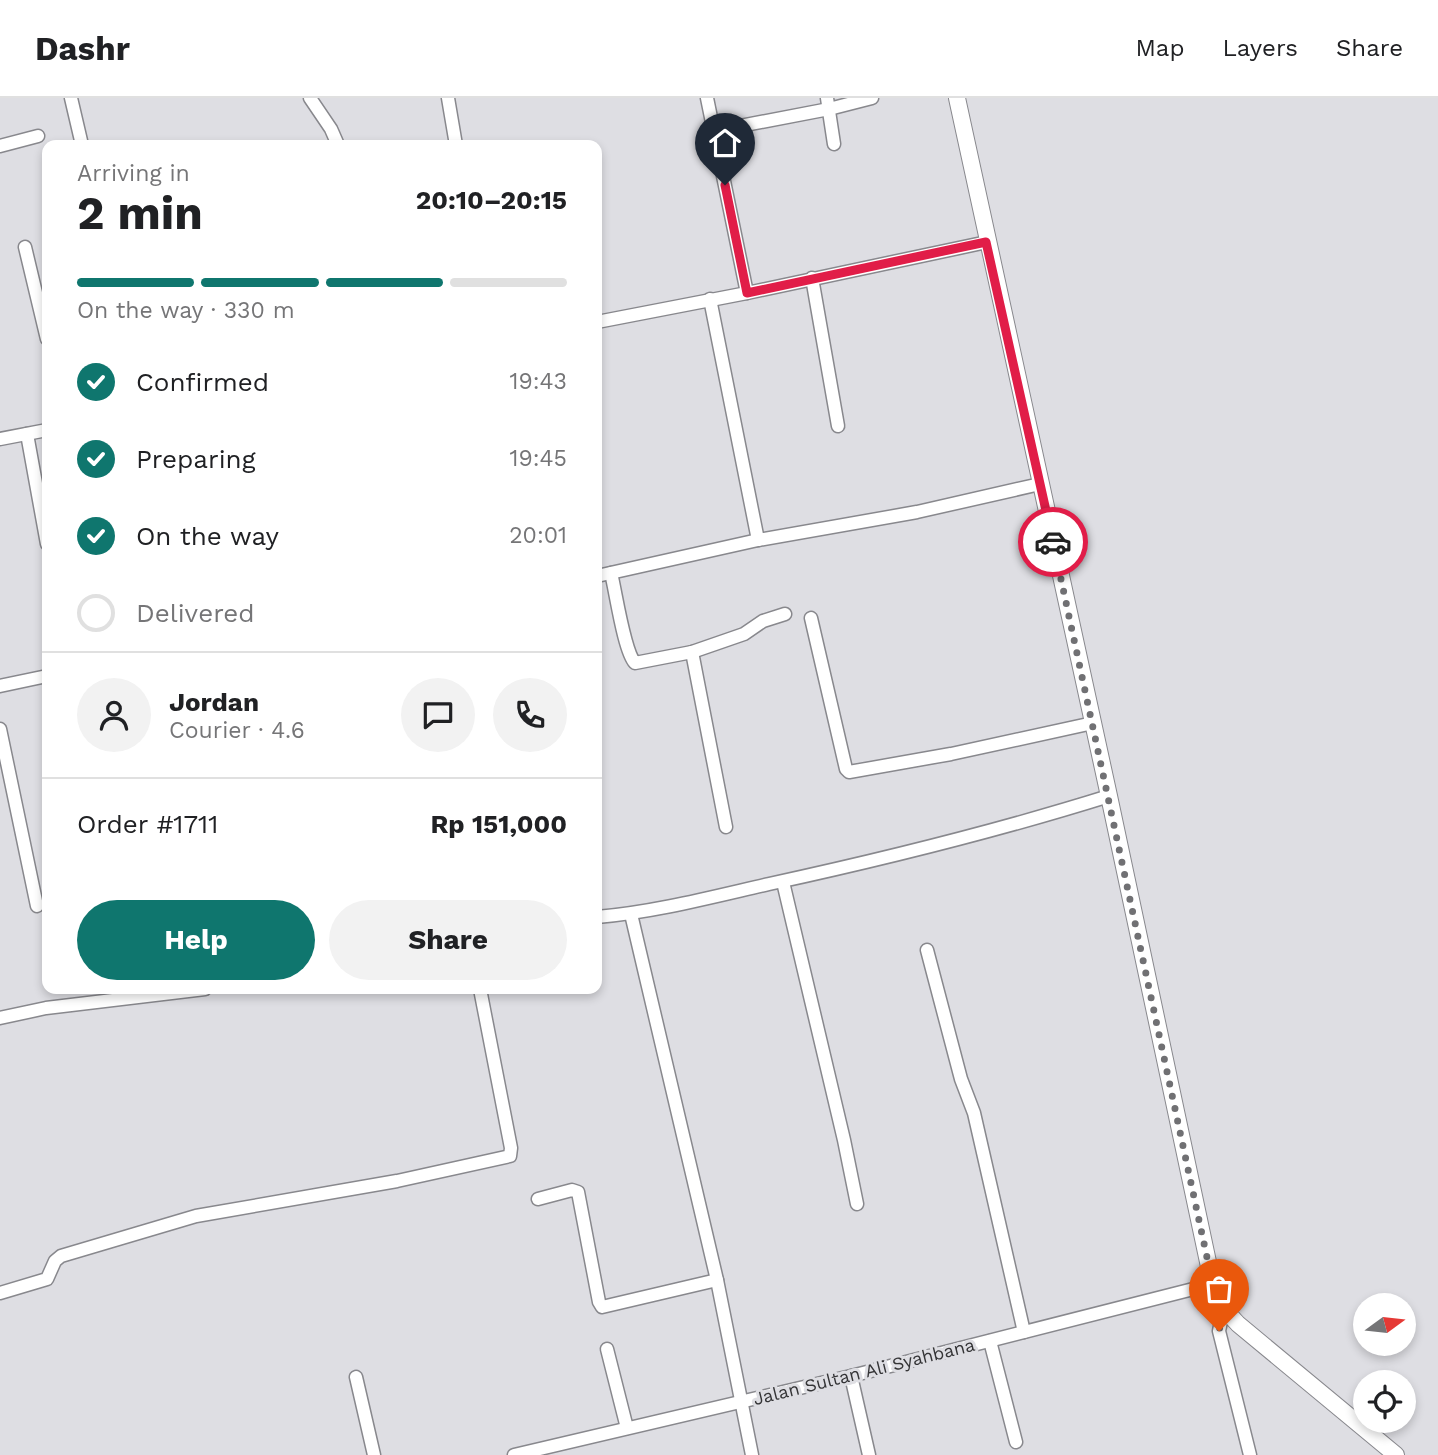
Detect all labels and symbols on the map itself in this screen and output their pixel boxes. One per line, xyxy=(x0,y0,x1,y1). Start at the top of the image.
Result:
pin xyxy=(695,113,755,185)
courier xyxy=(1018,507,1088,577)
pin xyxy=(1189,1259,1249,1331)
north arrow xyxy=(1353,1293,1416,1356)
street label: Jalan Sultan Ali Syahbana xyxy=(751,1334,977,1409)

